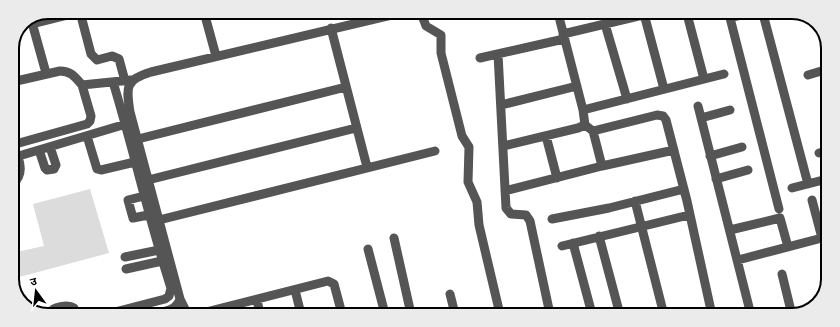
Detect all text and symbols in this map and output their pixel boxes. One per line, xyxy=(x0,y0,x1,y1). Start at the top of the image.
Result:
north arrow xyxy=(16,271,56,311)
text: उ xyxy=(29,275,39,289)

